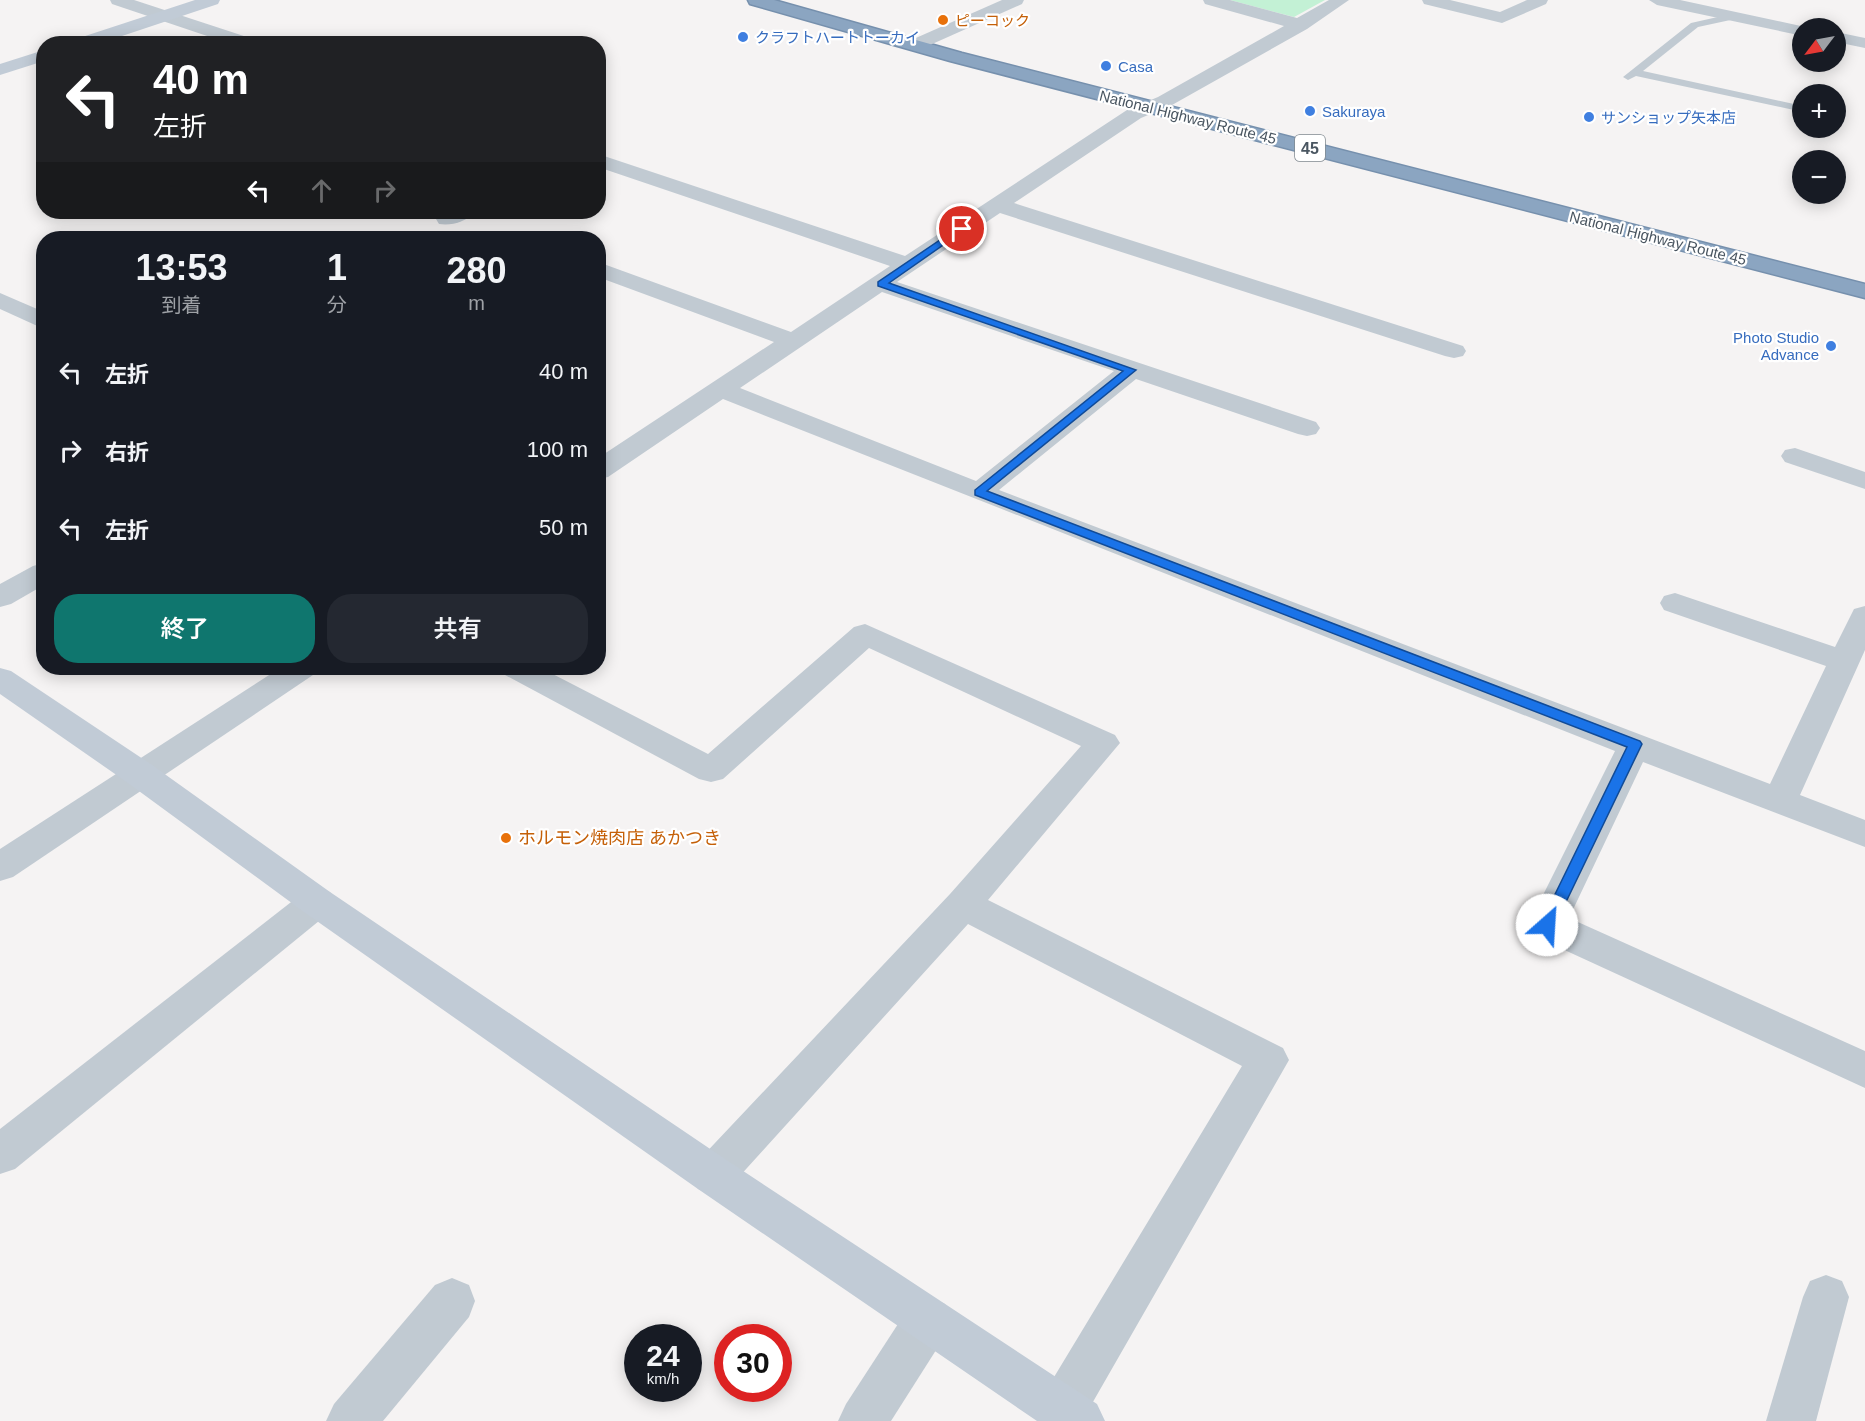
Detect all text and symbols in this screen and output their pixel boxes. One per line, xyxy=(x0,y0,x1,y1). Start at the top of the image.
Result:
place label: ピーコック xyxy=(955,12,1030,29)
marker: ピーコック xyxy=(936,13,950,27)
north arrow xyxy=(1792,18,1846,72)
map controls xyxy=(1792,18,1846,204)
place label: クラフトハートトーカイ xyxy=(755,29,920,46)
marker: クラフトハートトーカイ xyxy=(736,30,750,44)
text: 40 m xyxy=(153,56,249,103)
place label: Casa xyxy=(1118,58,1154,75)
marker: Casa xyxy=(1099,59,1113,73)
icon: left xyxy=(54,60,132,138)
button: + xyxy=(1792,84,1846,138)
street label: National Highway Route 45 xyxy=(1098,87,1278,147)
place label: Sakuraya xyxy=(1322,103,1386,120)
marker: Sakuraya xyxy=(1303,104,1317,118)
place label: サンショップ矢本店 xyxy=(1601,109,1736,126)
marker: サンショップ矢本店 xyxy=(1582,110,1596,124)
text: 左折 xyxy=(153,112,207,142)
road number: 45 xyxy=(1295,135,1325,161)
button: − xyxy=(1792,150,1846,204)
icon: left xyxy=(242,174,275,207)
icon: ahead xyxy=(305,174,338,207)
icon: right xyxy=(368,174,401,207)
pin xyxy=(936,203,987,254)
street label: National Highway Route 45 xyxy=(1568,208,1748,268)
icon: arrive xyxy=(945,212,978,245)
text: 13:53 xyxy=(135,247,228,288)
text: 1 xyxy=(327,247,347,288)
text: 280 xyxy=(446,250,507,291)
text: m xyxy=(468,292,485,314)
text: 到着 xyxy=(161,294,201,316)
text: 分 xyxy=(327,294,347,316)
place label: Photo Studio Advance xyxy=(1733,329,1819,363)
marker: Photo Studio Advance xyxy=(1824,339,1838,353)
icon: left xyxy=(54,356,87,389)
text: 40 m xyxy=(539,359,588,384)
text: 左折 xyxy=(105,362,149,387)
icon: right xyxy=(54,434,87,467)
text: 100 m xyxy=(527,437,588,462)
text: 右折 xyxy=(105,440,149,465)
icon: left xyxy=(54,512,87,545)
text: 50 m xyxy=(539,515,588,540)
text: 左折 xyxy=(105,518,149,543)
button: 終了 xyxy=(54,594,315,663)
button: 共有 xyxy=(327,594,588,663)
place label: ホルモン焼肉店 あかつき xyxy=(518,828,721,848)
marker: ホルモン焼肉店 あかつき xyxy=(499,831,513,845)
position arrow xyxy=(1515,893,1579,957)
speed limit sign: 30 xyxy=(714,1324,792,1402)
text: 24 xyxy=(646,1339,680,1372)
text: km/h xyxy=(647,1370,679,1387)

